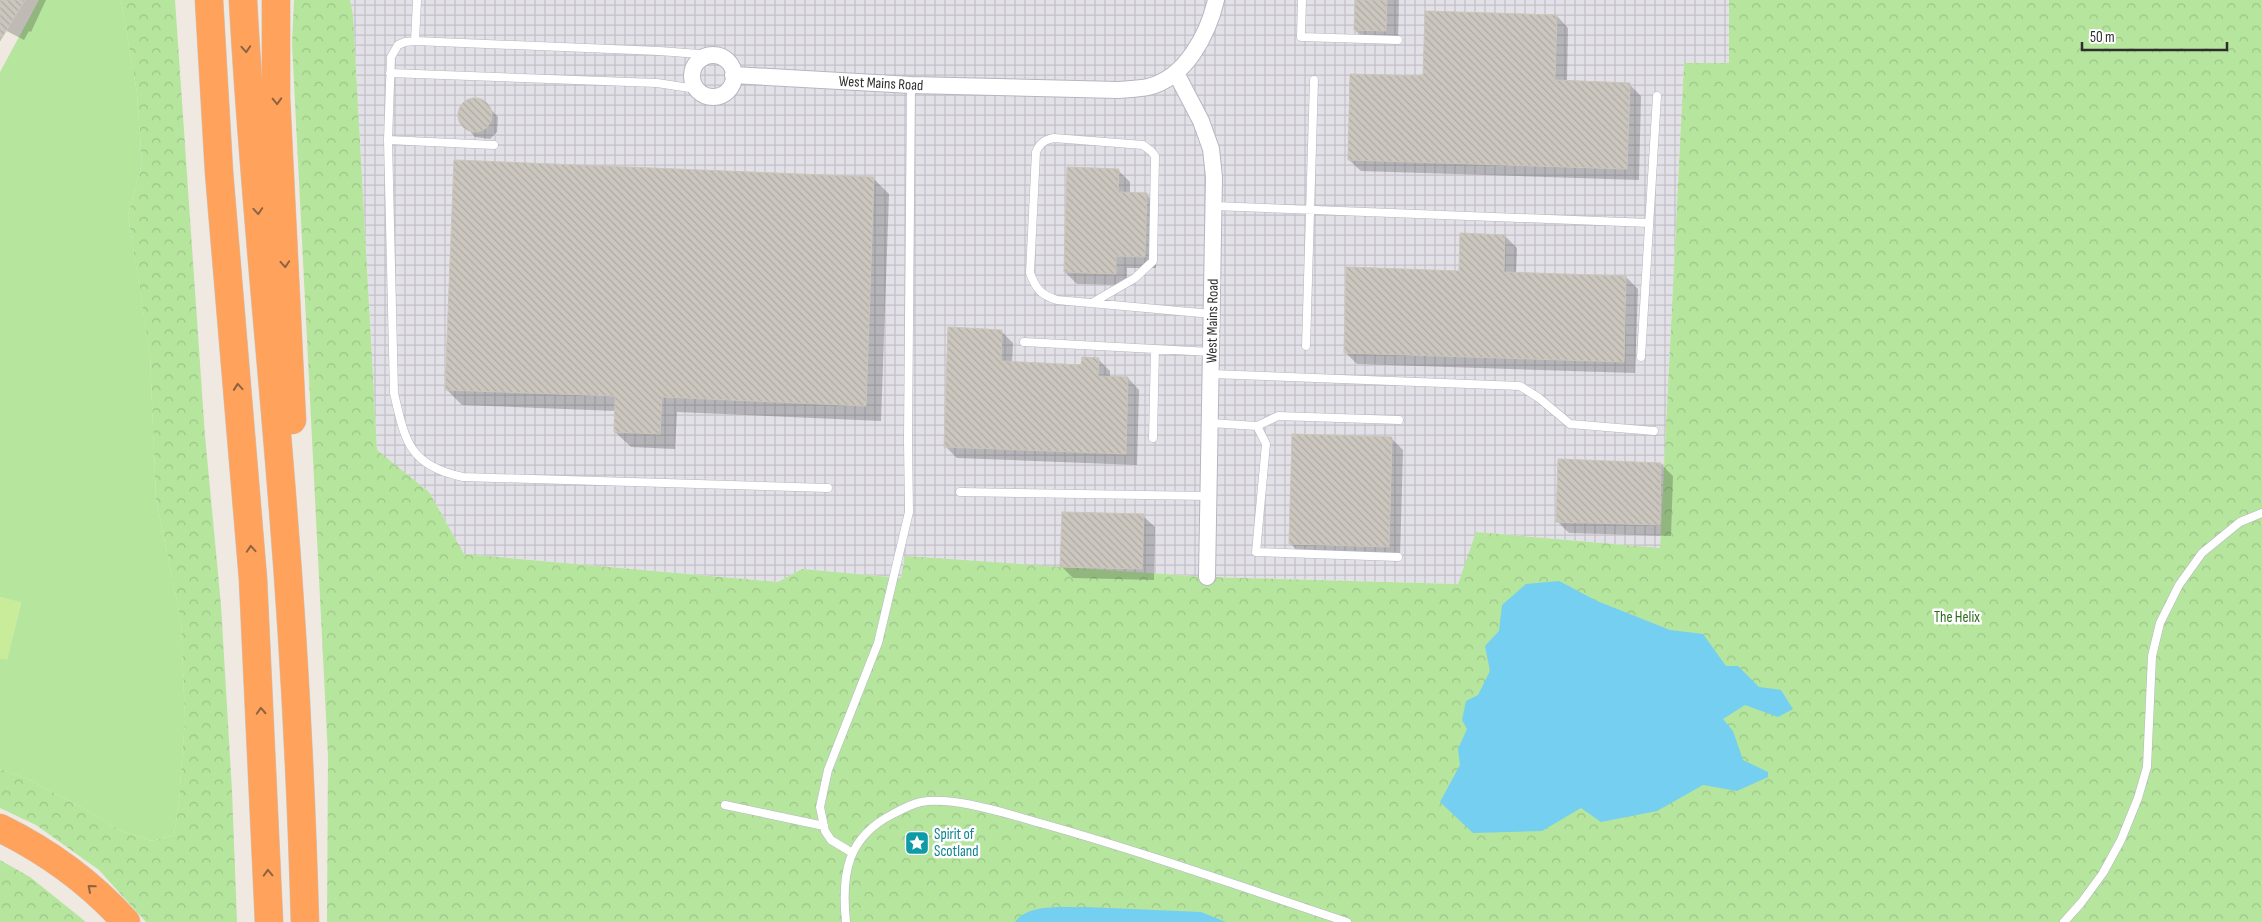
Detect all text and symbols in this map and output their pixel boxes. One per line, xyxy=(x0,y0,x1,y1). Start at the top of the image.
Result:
scale bar xyxy=(2082,20,2227,52)
text: 50 m xyxy=(2090,28,2115,47)
one-way arrow xyxy=(240,45,251,53)
street label: West Mains Road xyxy=(838,72,924,95)
one-way arrow xyxy=(271,97,282,105)
one-way arrow xyxy=(252,207,263,215)
one-way arrow xyxy=(279,260,290,268)
street label: West Mains Road xyxy=(1202,279,1223,363)
one-way arrow xyxy=(233,382,244,390)
one-way arrow xyxy=(246,544,257,552)
park label: The Helix xyxy=(1934,608,1980,627)
one-way arrow xyxy=(255,707,266,715)
place label: Spirit of Scotland xyxy=(934,825,978,861)
place icon: Spirit of Scotland xyxy=(904,830,930,856)
one-way arrow xyxy=(263,869,273,877)
one-way arrow xyxy=(87,885,96,894)

